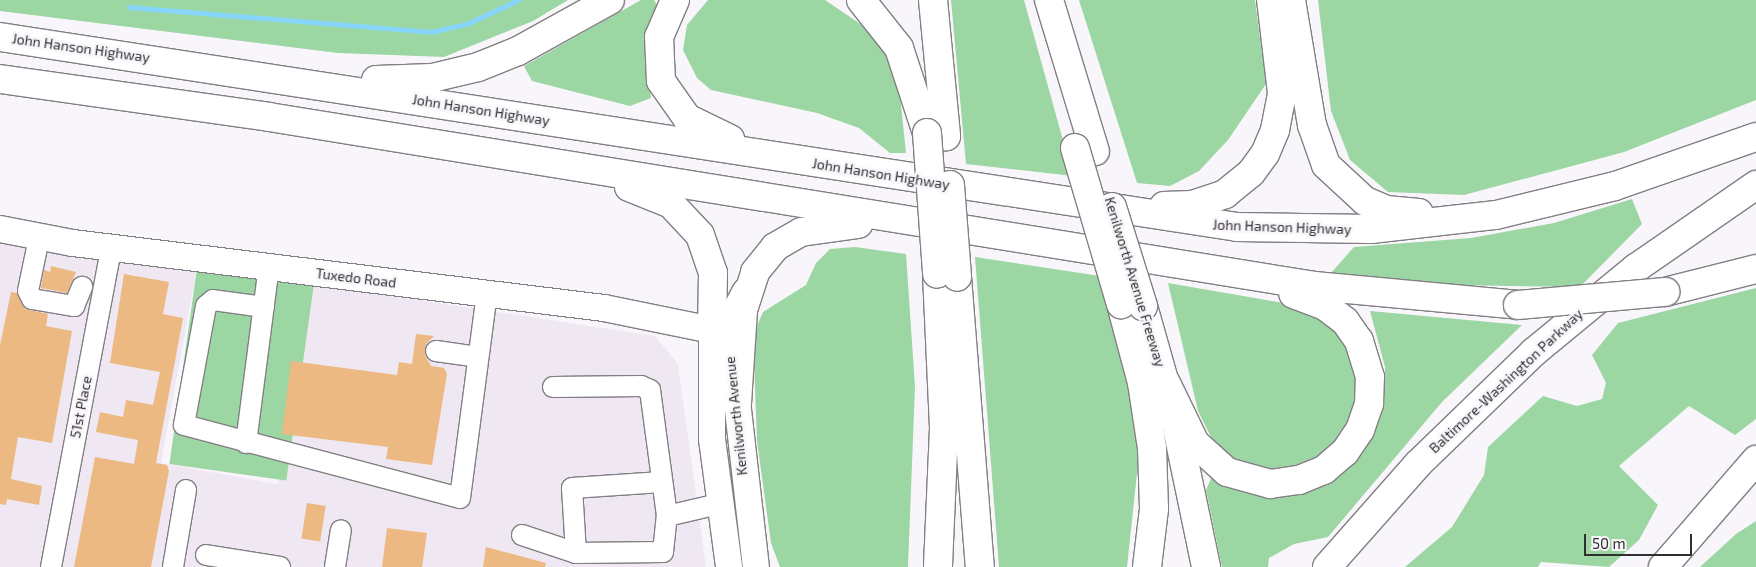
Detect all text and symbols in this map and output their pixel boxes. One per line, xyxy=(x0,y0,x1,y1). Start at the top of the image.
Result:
street label: John Hanson Highway xyxy=(11,30,151,66)
street label: John Hanson Highway xyxy=(411,91,551,129)
street label: John Hanson Highway xyxy=(811,155,951,193)
street label: Kenilworth Avenue Freeway xyxy=(1101,195,1169,369)
street label: John Hanson Highway xyxy=(1212,216,1352,238)
street label: Tuxedo Road xyxy=(315,265,397,291)
street label: Baltimore-Washington Parkway xyxy=(1426,305,1586,457)
street label: Kenilworth Avenue xyxy=(721,356,751,476)
street label: 51st Place xyxy=(67,374,95,440)
scale bar xyxy=(1586,524,1694,556)
text: 50 m xyxy=(1592,534,1626,552)

